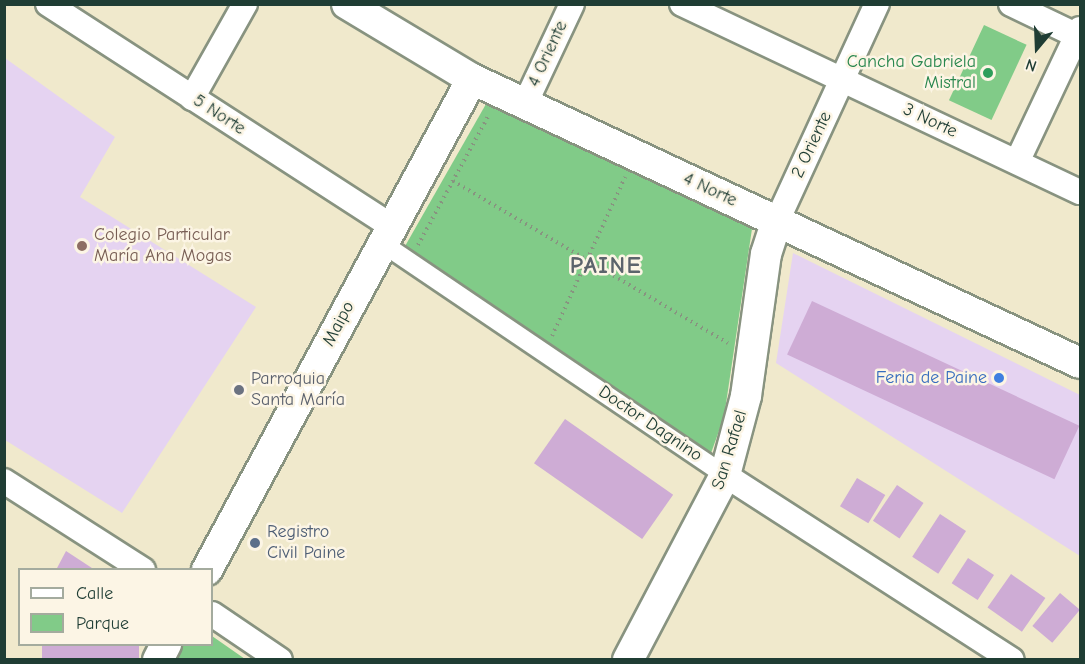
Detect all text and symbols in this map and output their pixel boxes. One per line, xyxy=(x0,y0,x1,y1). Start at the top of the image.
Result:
street label: 4 Oriente xyxy=(523,18,573,90)
north arrow xyxy=(1007,18,1067,78)
place label: Cancha Gabriela Mistral xyxy=(847,52,976,94)
text: N xyxy=(1023,55,1039,75)
marker: Cancha Gabriela Mistral xyxy=(981,66,995,80)
street label: 5 Norte xyxy=(189,90,249,140)
street label: 3 Norte xyxy=(899,99,961,143)
street label: 2 Oriente xyxy=(787,108,837,182)
street label: 4 Norte xyxy=(680,168,740,212)
place label: Colegio Particular María Ana Mogas xyxy=(94,225,232,268)
marker: Colegio Particular María Ana Mogas xyxy=(75,239,89,253)
district label: PAINE xyxy=(570,252,642,280)
street label: Maipo xyxy=(318,298,360,350)
place label: Feria de Paine xyxy=(876,367,987,389)
place label: Parroquia Santa María xyxy=(251,369,345,412)
marker: Feria de Paine xyxy=(992,371,1006,385)
street label: Doctor Dagnino xyxy=(594,381,706,467)
marker: Parroquia Santa María xyxy=(232,383,246,397)
street label: San Rafael xyxy=(708,408,752,492)
place label: Registro Civil Paine xyxy=(267,522,345,564)
marker: Registro Civil Paine xyxy=(248,536,262,550)
legend xyxy=(18,568,213,646)
text: Calle xyxy=(76,583,113,604)
text: Parque xyxy=(76,613,129,634)

